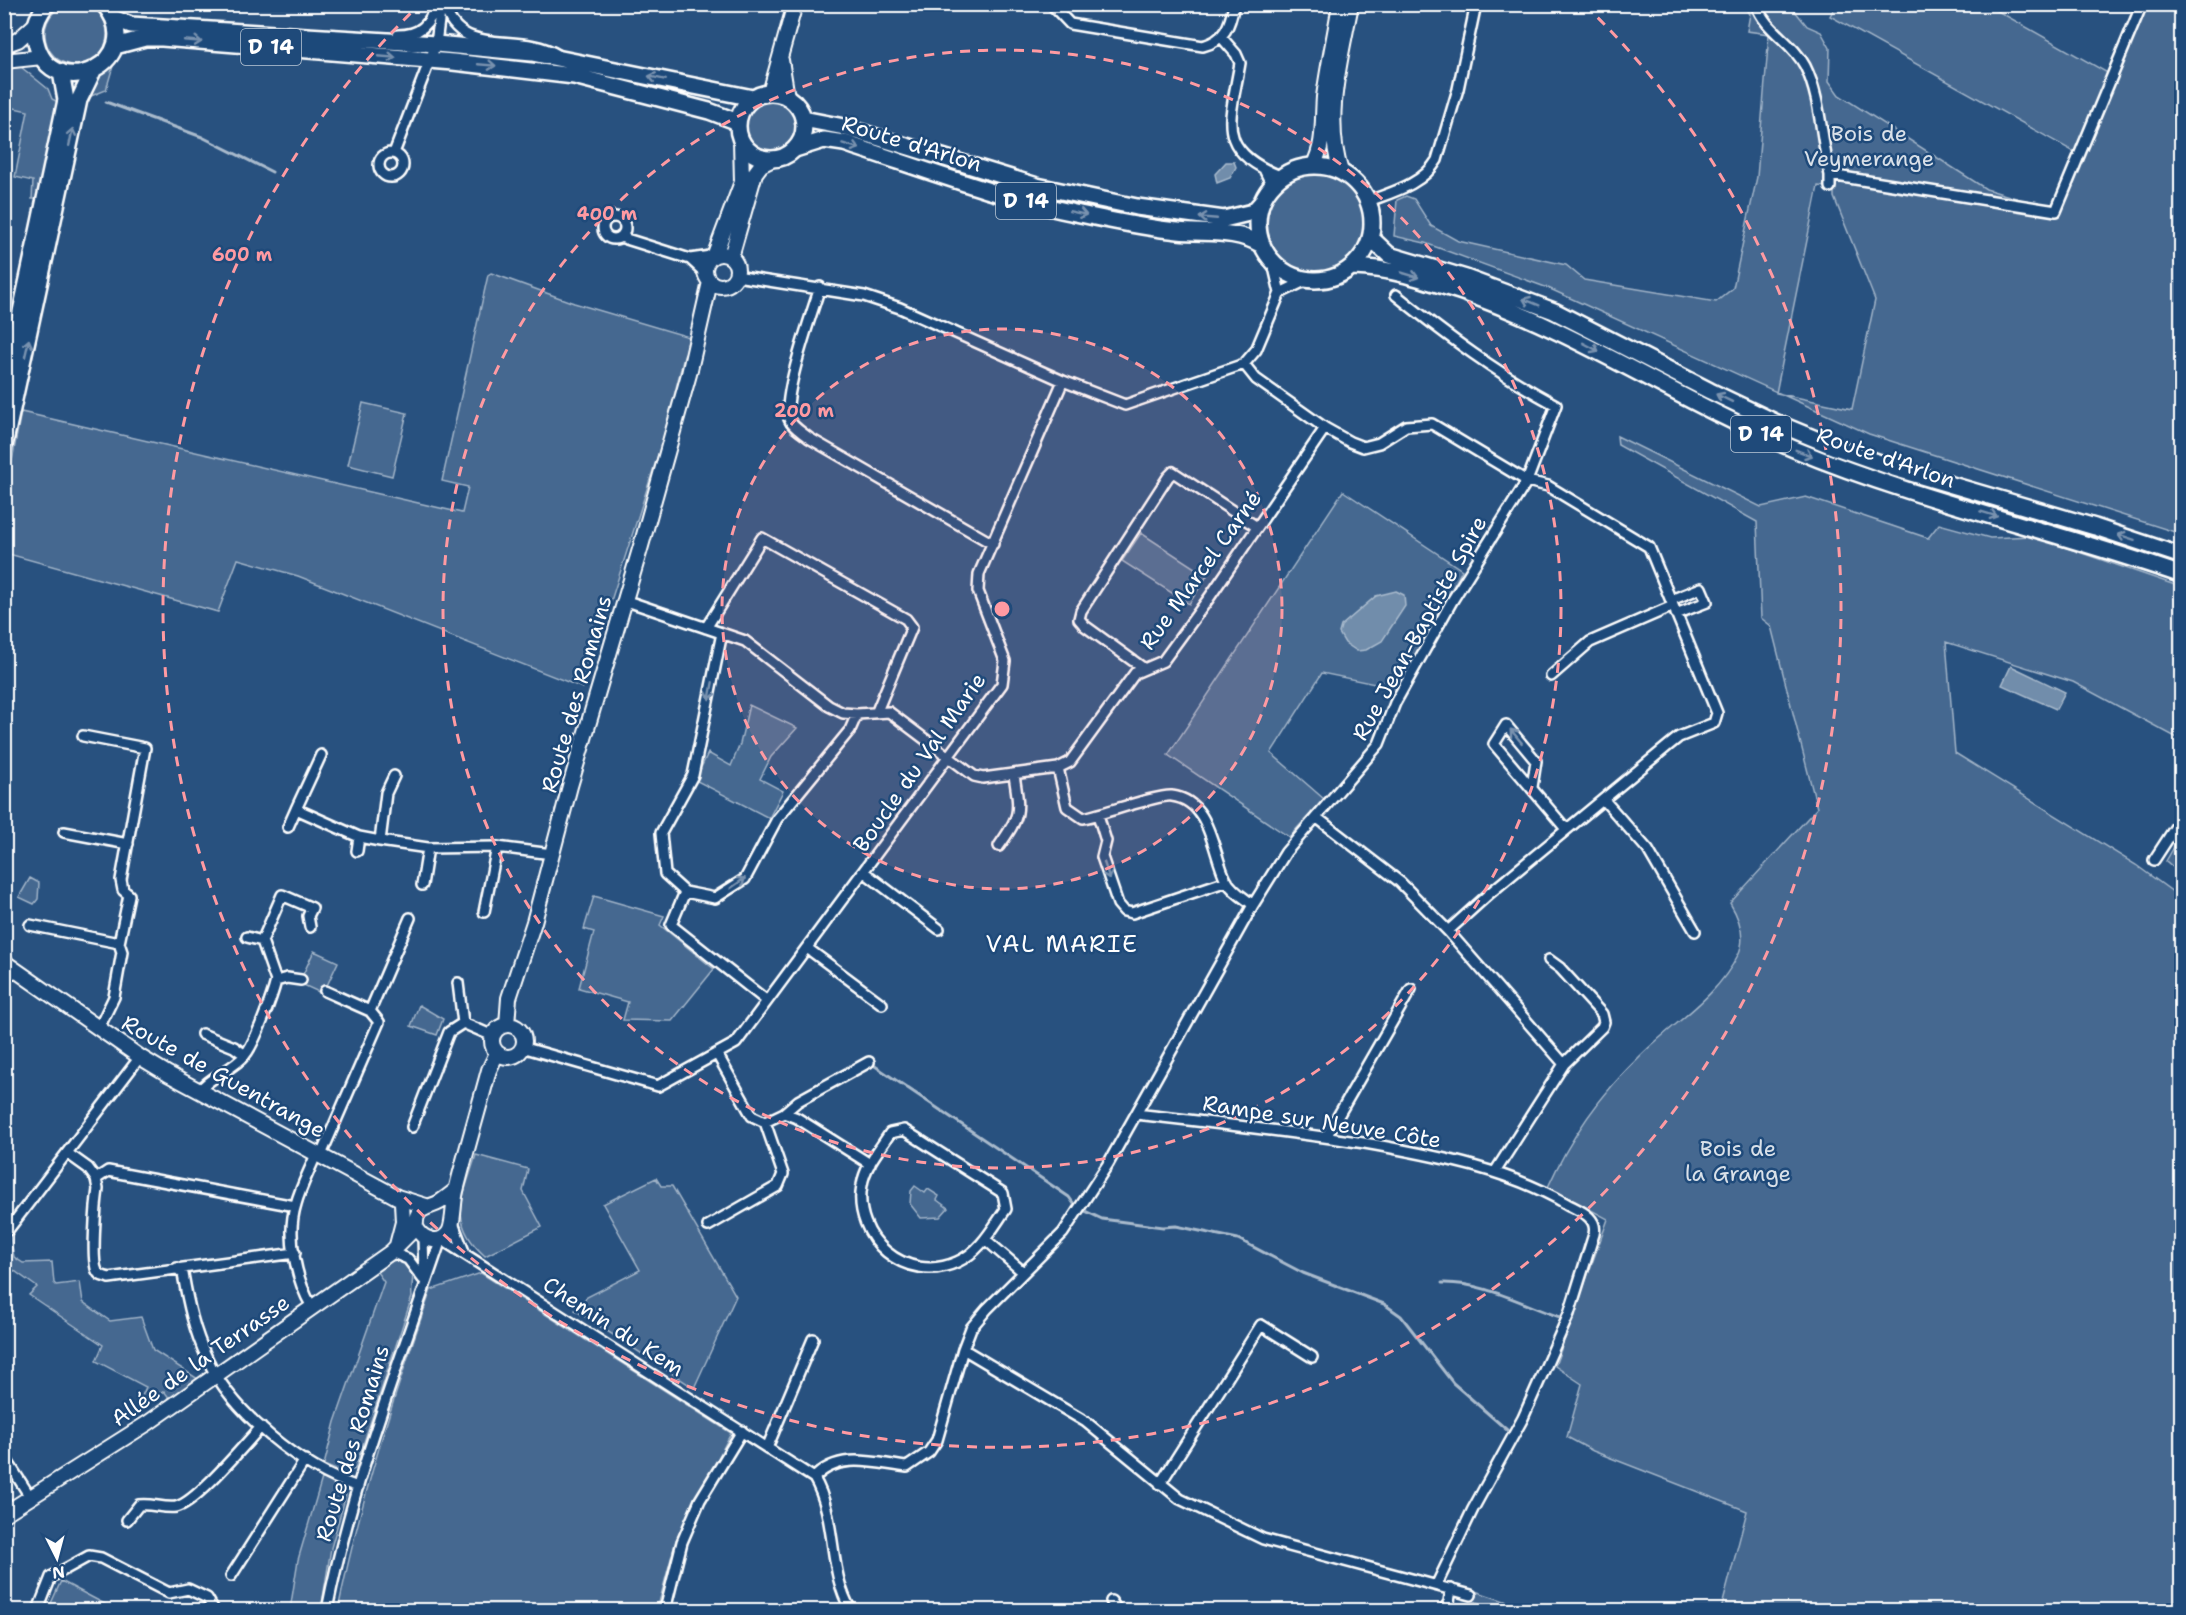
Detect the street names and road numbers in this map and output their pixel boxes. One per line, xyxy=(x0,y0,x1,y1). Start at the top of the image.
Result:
road number: D 14 xyxy=(241,29,301,65)
street label: Route d'Arlon xyxy=(838,108,985,179)
road number: D 14 xyxy=(996,183,1056,219)
road number: D 14 xyxy=(1731,416,1791,452)
street label: Route d'Arlon xyxy=(1813,420,1959,495)
street label: Rue Marcel Carné xyxy=(1133,485,1268,656)
street label: Rue Jean-Baptiste Spire xyxy=(1346,511,1493,746)
street label: Route des Romains xyxy=(534,592,619,796)
street label: Boucle du Val Marie xyxy=(847,667,992,858)
street label: Route de Guentrange xyxy=(117,1008,331,1145)
street label: Rampe sur Neuve Côte xyxy=(1201,1088,1443,1155)
street label: Chemin du Kem xyxy=(538,1270,690,1383)
street label: Allée de la Terrasse xyxy=(105,1288,295,1433)
street label: Route des Romains xyxy=(309,1341,396,1545)

